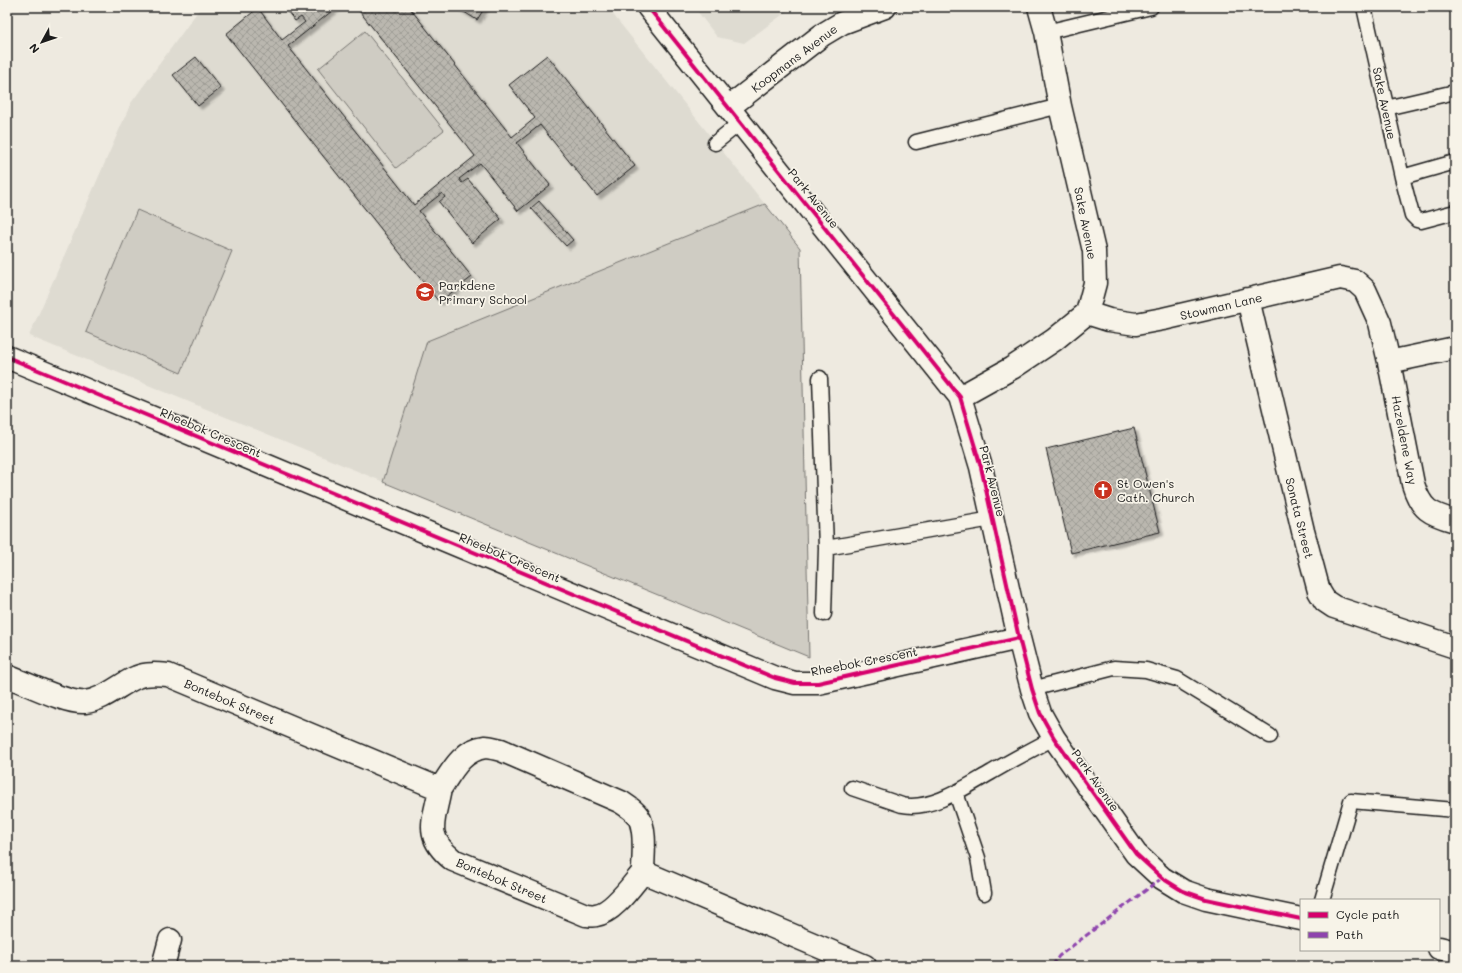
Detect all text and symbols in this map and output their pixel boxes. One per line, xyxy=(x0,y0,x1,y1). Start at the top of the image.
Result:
street label: Koopmans Avenue xyxy=(748,20,840,96)
north arrow xyxy=(22,22,62,62)
text: N xyxy=(26,41,42,57)
street label: Sake Avenue xyxy=(1370,65,1400,141)
street label: Park Avenue xyxy=(785,165,843,231)
street label: Sake Avenue xyxy=(1071,185,1101,261)
place label: Parkdene Primary School xyxy=(439,277,527,307)
school or university icon: Parkdene Primary School xyxy=(414,281,436,303)
street label: Stowman Lane xyxy=(1178,289,1264,323)
street label: Hazeldene Way xyxy=(1389,394,1421,486)
street label: Rheebok Crescent xyxy=(158,403,264,461)
street label: Park Avenue xyxy=(976,444,1010,518)
place label: St Owen's Cath. Church xyxy=(1117,475,1194,505)
street label: Sonata Street xyxy=(1282,476,1318,560)
church icon: St Owen's Cath. Church xyxy=(1092,479,1114,501)
street label: Rheebok Crescent xyxy=(457,528,563,586)
street label: Rheebok Crescent xyxy=(809,643,919,679)
street label: Bontebok Street xyxy=(182,675,278,727)
street label: Park Avenue xyxy=(1069,746,1123,814)
street label: Bontebok Street xyxy=(454,854,550,906)
legend xyxy=(1300,899,1440,951)
text: Cycle path xyxy=(1336,906,1399,922)
text: Path xyxy=(1336,926,1363,942)

